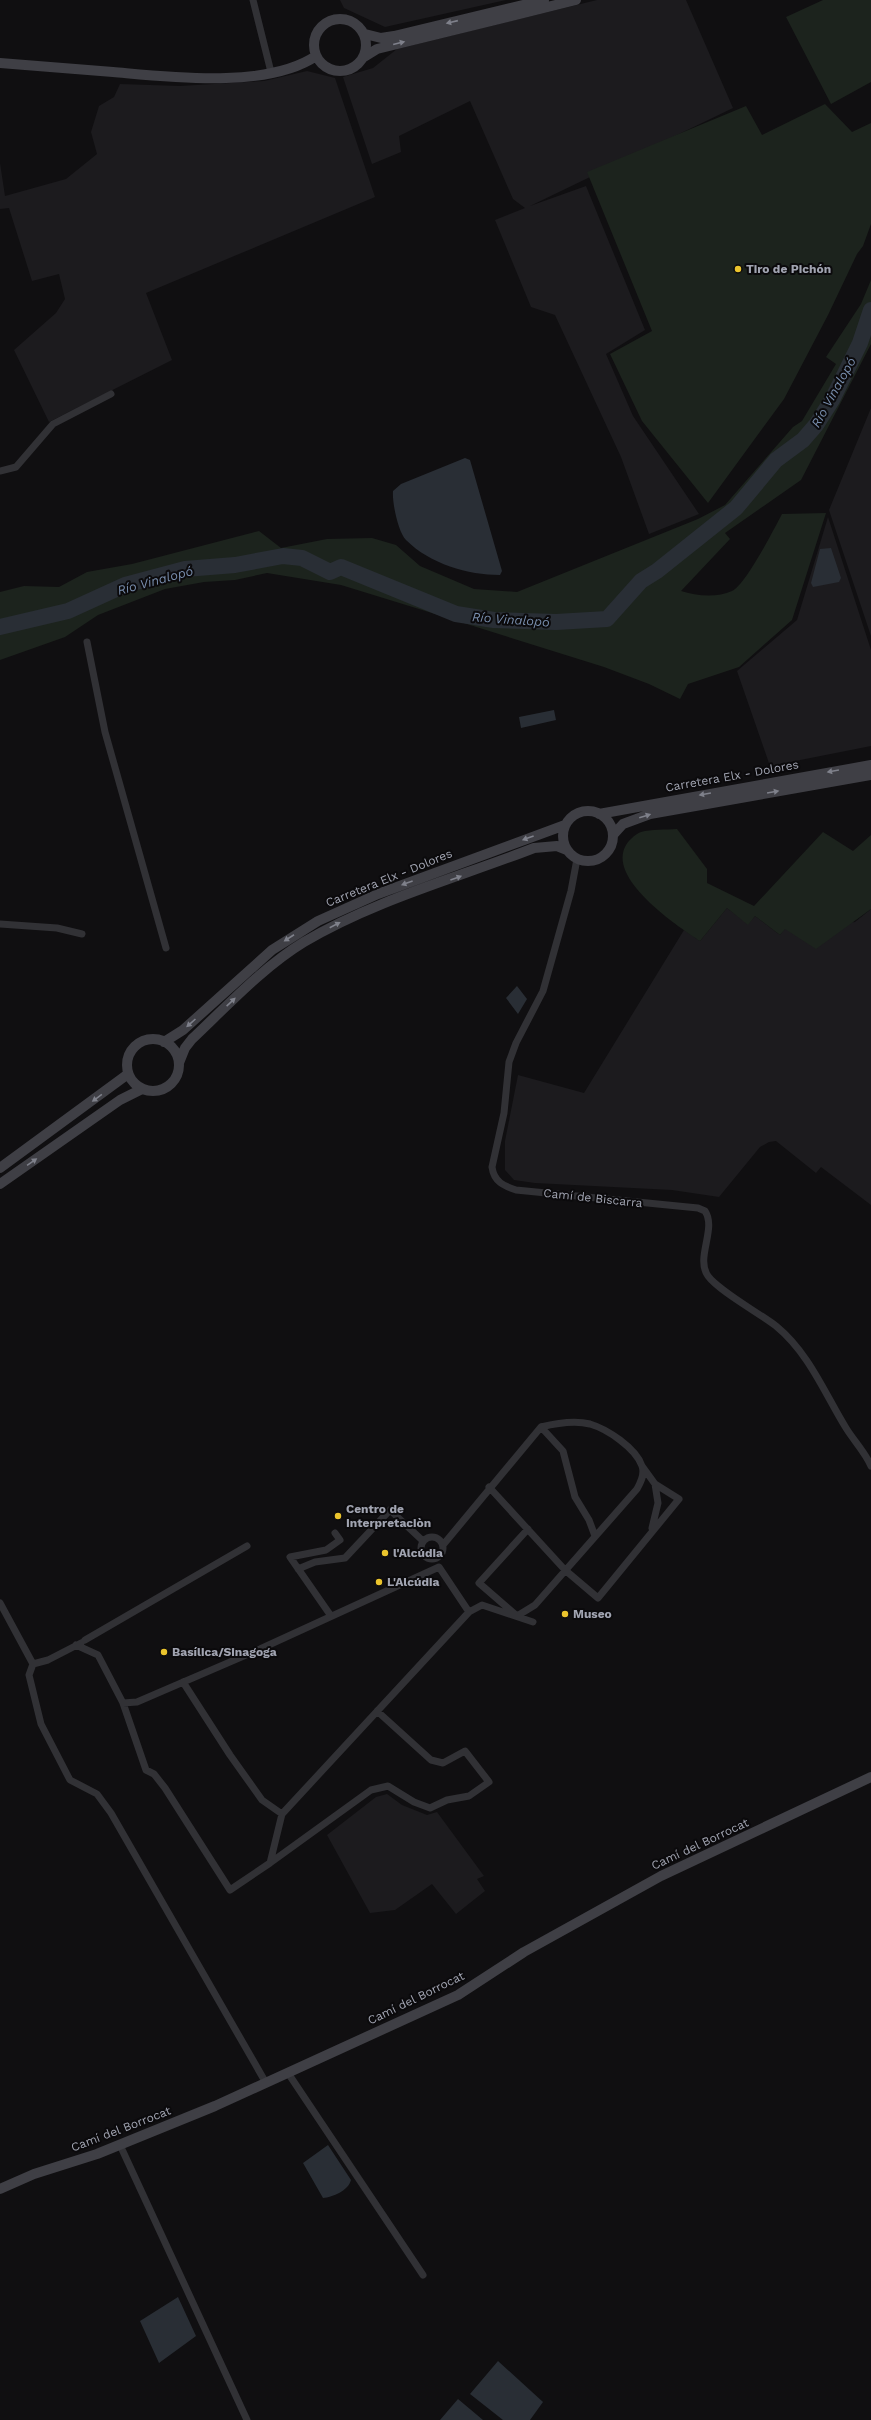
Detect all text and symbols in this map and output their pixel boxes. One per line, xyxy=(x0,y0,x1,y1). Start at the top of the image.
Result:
one-way arrow xyxy=(445,19,457,25)
one-way arrow xyxy=(393,40,406,46)
place label: Tiro de Pichón xyxy=(746,262,831,276)
marker: Tiro de Pichón xyxy=(733,264,743,274)
water label: Río Vinalopó xyxy=(808,355,859,430)
water label: Río Vinalopó xyxy=(116,563,195,598)
water label: Río Vinalopó xyxy=(472,609,550,630)
street label: Carretera Elx - Dolores xyxy=(664,757,800,795)
one-way arrow xyxy=(826,768,839,774)
one-way arrow xyxy=(767,789,779,795)
one-way arrow xyxy=(698,791,711,797)
one-way arrow xyxy=(639,812,651,818)
one-way arrow xyxy=(522,835,534,841)
street label: Carretera Elx - Dolores xyxy=(324,846,454,910)
one-way arrow xyxy=(450,874,462,880)
one-way arrow xyxy=(400,881,412,887)
one-way arrow xyxy=(329,922,341,929)
one-way arrow xyxy=(284,934,294,942)
one-way arrow xyxy=(226,998,236,1007)
one-way arrow xyxy=(186,1018,196,1028)
one-way arrow xyxy=(92,1094,103,1102)
one-way arrow xyxy=(26,1158,37,1166)
street label: Camí de Biscarra xyxy=(543,1186,643,1210)
place label: Centro de Interpretaciòn xyxy=(346,1502,431,1530)
marker: Centro de Interpretaciòn xyxy=(333,1511,343,1521)
place label: l'Alcúdia xyxy=(393,1546,443,1560)
marker: l'Alcúdia xyxy=(380,1548,390,1558)
place label: L'Alcúdia xyxy=(387,1575,440,1589)
marker: L'Alcúdia xyxy=(374,1577,384,1587)
place label: Museo xyxy=(573,1607,612,1621)
marker: Museo xyxy=(560,1609,570,1619)
place label: Basílica/Sinagoga xyxy=(172,1645,277,1659)
marker: Basílica/Sinagoga xyxy=(159,1647,169,1657)
street label: Camí del Borrocat xyxy=(649,1815,751,1873)
street label: Camí del Borrocat xyxy=(365,1969,467,2027)
street label: Camí del Borrocat xyxy=(69,2104,173,2154)

